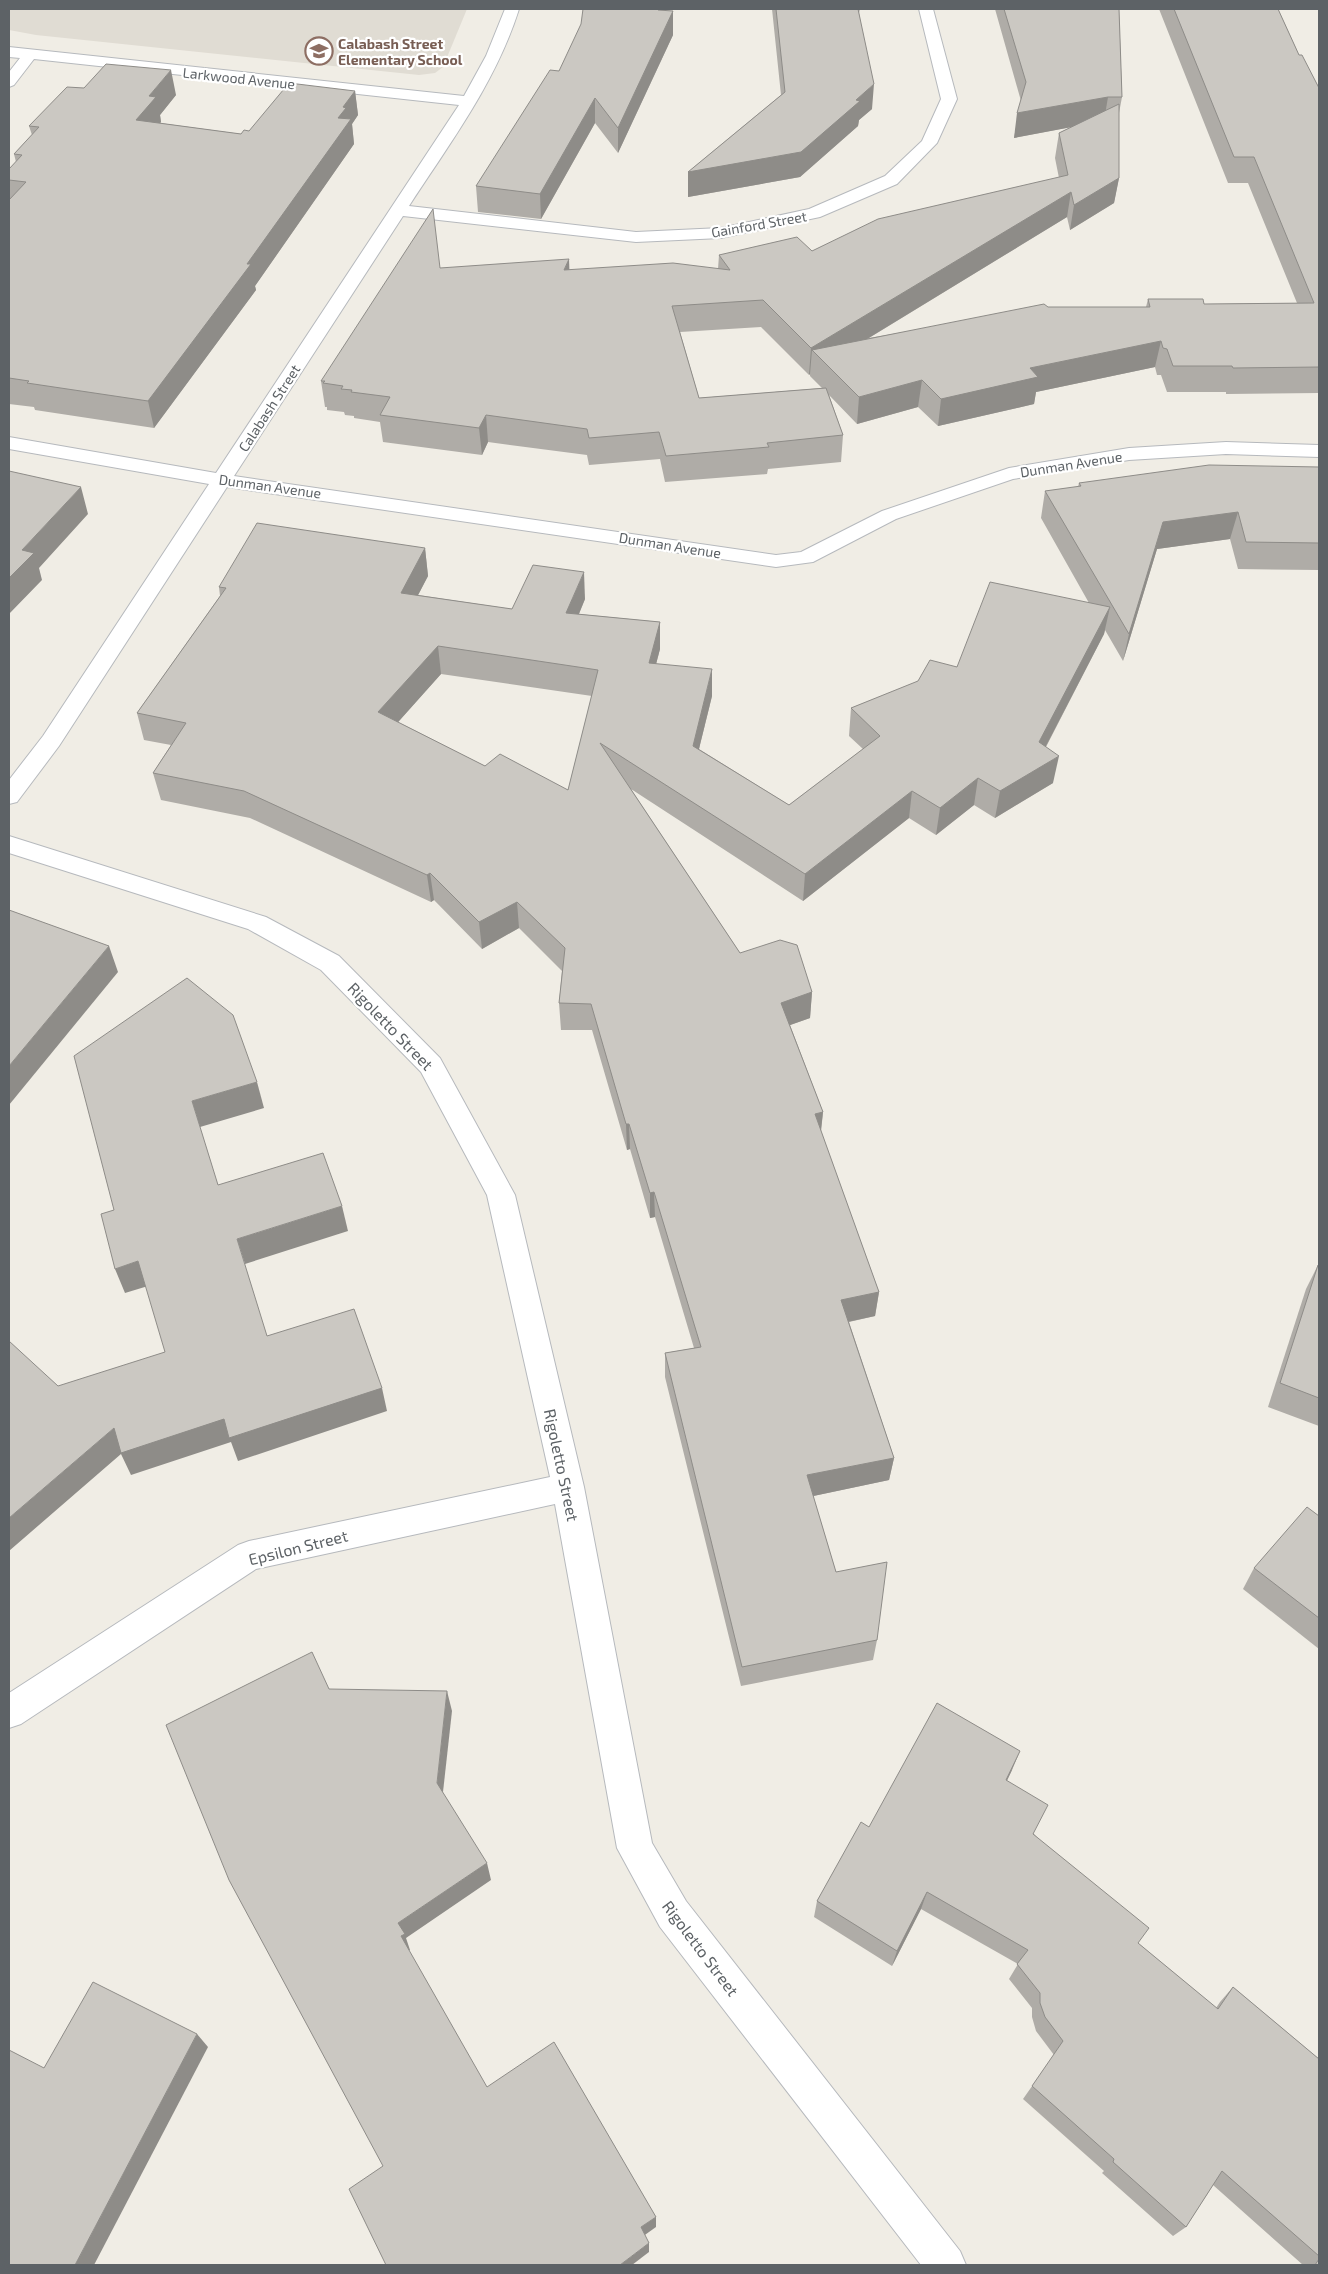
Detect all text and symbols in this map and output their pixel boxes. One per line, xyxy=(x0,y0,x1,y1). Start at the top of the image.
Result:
place label: Calabash Street Elementary School xyxy=(338,35,463,68)
school or university icon: Calabash Street Elementary School xyxy=(304,36,334,66)
street label: Larkwood Avenue xyxy=(182,64,296,92)
street label: Gainford Street xyxy=(710,207,808,241)
street label: Calabash Street xyxy=(235,361,303,455)
street label: Dunman Avenue xyxy=(1019,448,1123,480)
street label: Dunman Avenue xyxy=(218,470,322,502)
street label: Dunman Avenue xyxy=(618,529,722,561)
street label: Rigoletto Street xyxy=(344,978,438,1074)
street label: Rigoletto Street xyxy=(541,1407,583,1523)
street label: Epsilon Street xyxy=(246,1526,350,1568)
street label: Rigoletto Street xyxy=(659,1897,743,1999)

